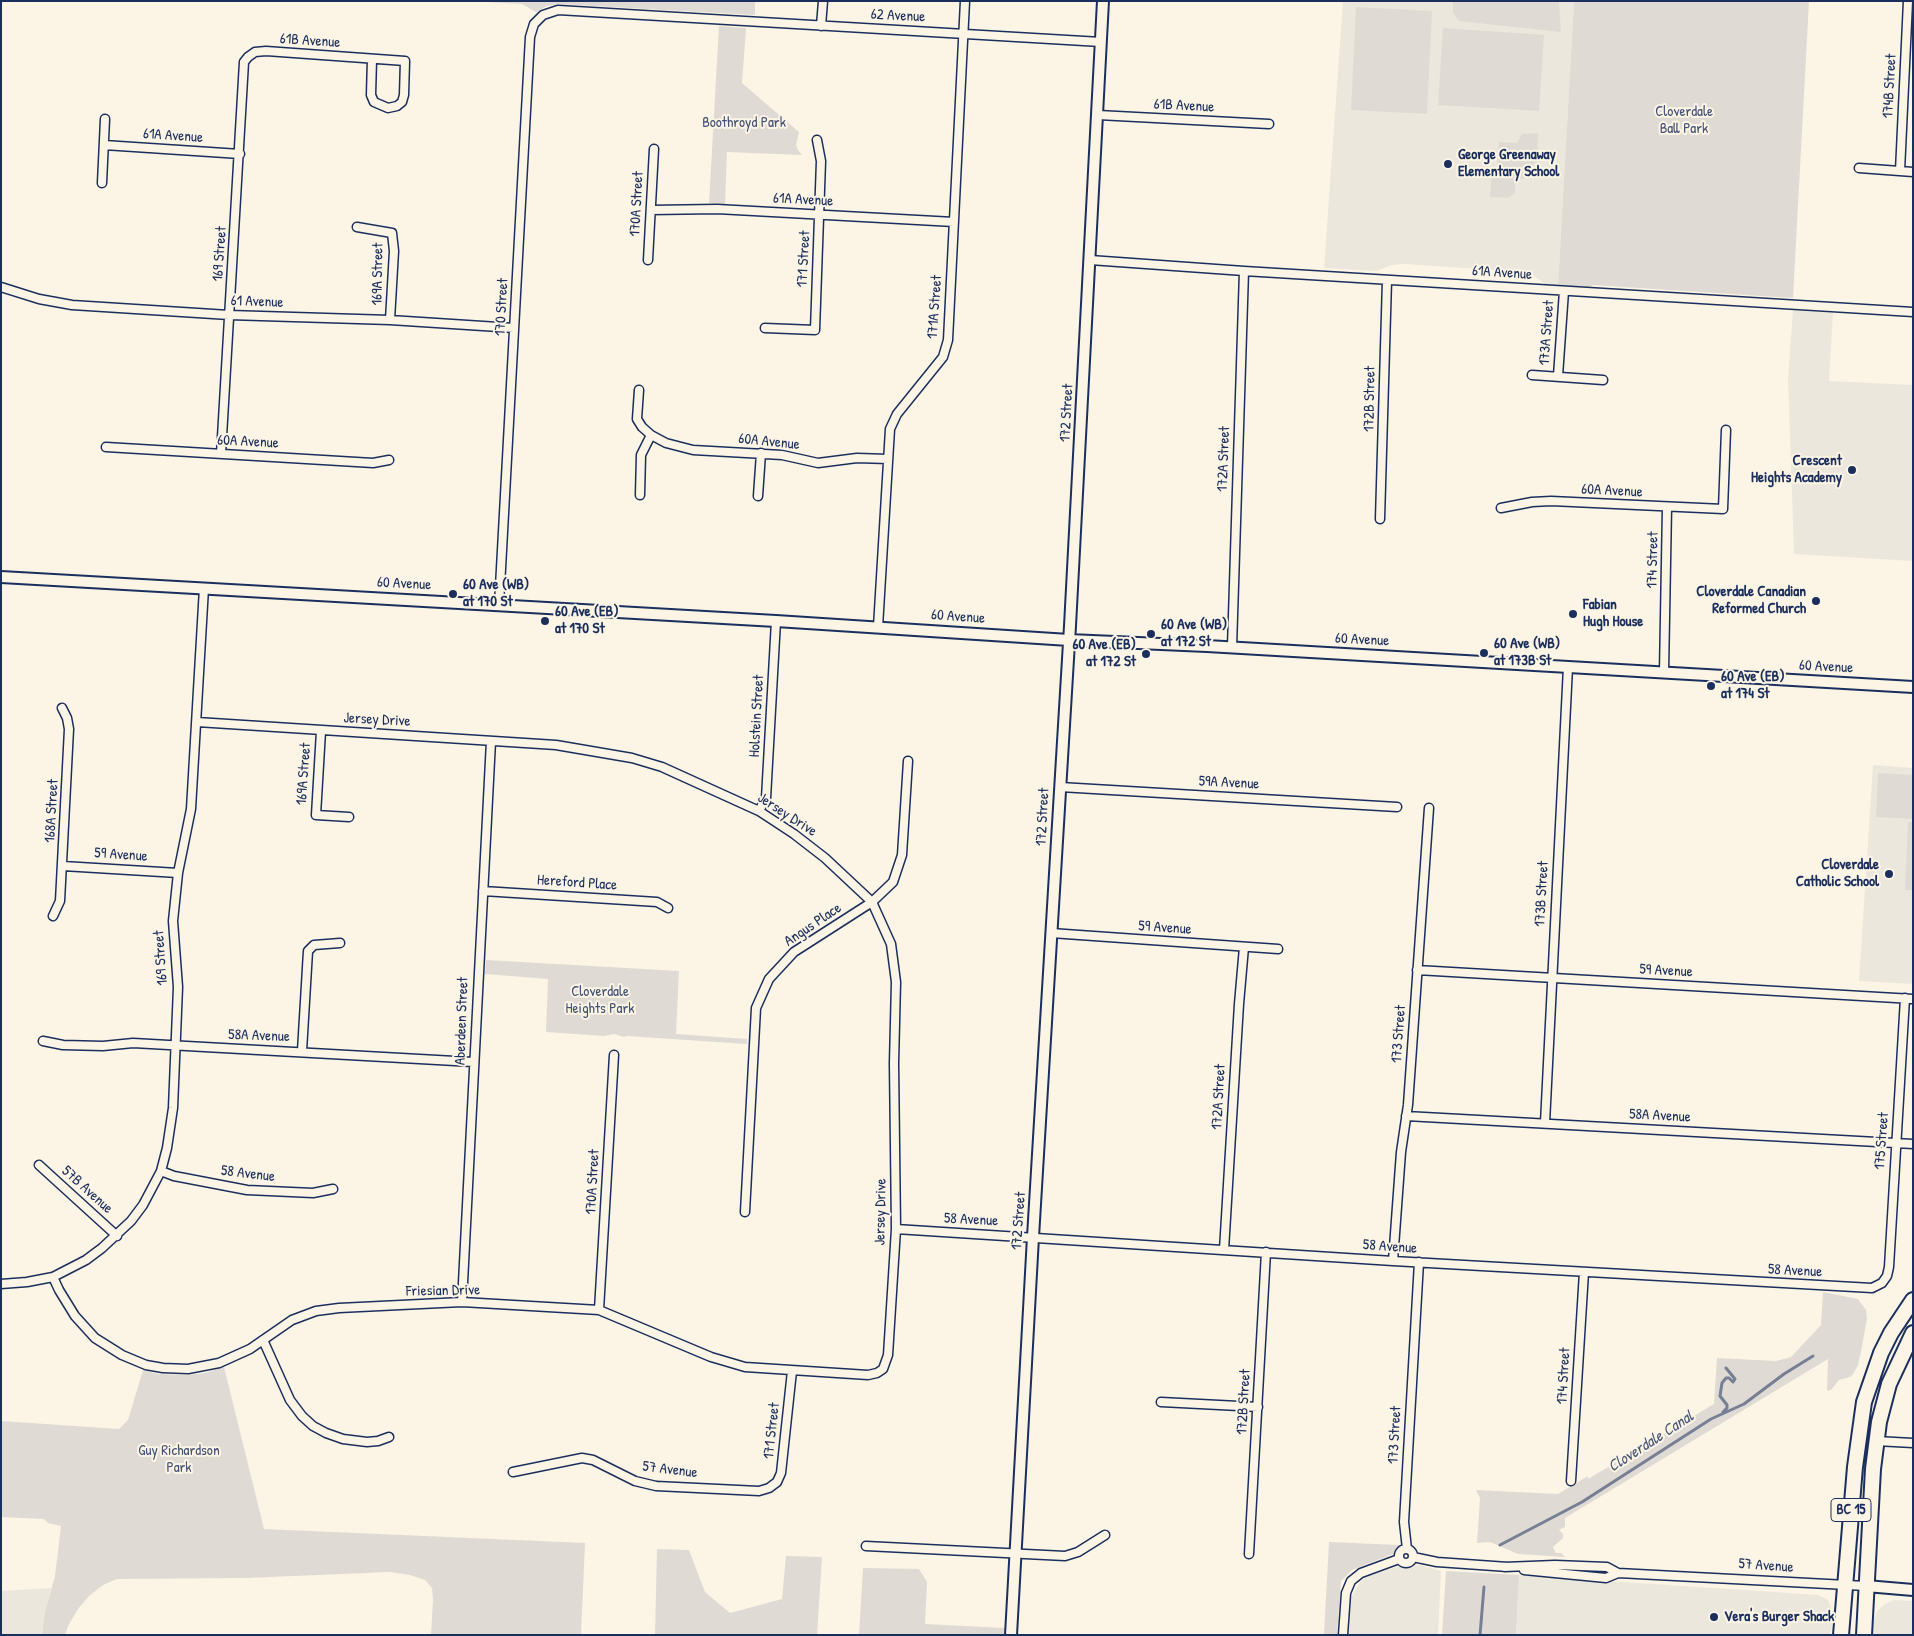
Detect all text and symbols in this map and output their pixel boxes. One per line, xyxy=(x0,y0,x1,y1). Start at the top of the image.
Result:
street label: 62 Avenue xyxy=(870,6,926,26)
street label: 61B Avenue xyxy=(279,30,341,52)
street label: 174B Street xyxy=(1879,53,1901,119)
street label: 61B Avenue xyxy=(1153,95,1215,117)
park label: Cloverdale Ball Park xyxy=(1655,103,1713,138)
park label: Boothroyd Park xyxy=(702,114,786,132)
street label: 61A Avenue xyxy=(142,125,204,147)
place label: George Greenaway Elementary School xyxy=(1458,146,1559,181)
marker: George Greenaway Elementary School xyxy=(1442,158,1454,170)
street label: 170A Street xyxy=(626,171,648,237)
street label: 61A Avenue xyxy=(772,189,834,211)
street label: 169 Street xyxy=(209,226,231,282)
street label: 171 Street xyxy=(794,230,814,288)
street label: 169A Street xyxy=(368,243,388,305)
street label: 61A Avenue xyxy=(1471,262,1533,284)
street label: 171A Street xyxy=(924,274,946,340)
street label: 170 Street xyxy=(491,278,513,336)
street label: 61 Avenue xyxy=(230,292,284,312)
street label: 173A Street xyxy=(1536,300,1558,366)
street label: 172B Street xyxy=(1360,366,1380,432)
street label: 172 Street xyxy=(1056,383,1078,443)
street label: 172A Street xyxy=(1214,426,1234,492)
street label: 60A Avenue xyxy=(737,430,801,454)
street label: 60A Avenue xyxy=(217,431,279,453)
place label: Crescent Heights Academy xyxy=(1751,452,1842,487)
marker: Crescent Heights Academy xyxy=(1846,464,1858,476)
street label: 60A Avenue xyxy=(1581,480,1643,502)
street label: 174 Street xyxy=(1644,531,1662,589)
street label: 60 Avenue xyxy=(376,574,432,594)
place label: 60 Ave (WB) at 170 St xyxy=(463,576,529,611)
place label: Cloverdale Canadian Reformed Church xyxy=(1696,583,1806,618)
marker: 60 Ave (WB) at 170 St xyxy=(447,588,459,600)
marker: Cloverdale Canadian Reformed Church xyxy=(1810,595,1822,607)
place label: Fabian Hugh House xyxy=(1583,596,1643,631)
place label: 60 Ave (EB) at 170 St xyxy=(555,603,619,638)
street label: 60 Avenue xyxy=(930,606,986,628)
marker: Fabian Hugh House xyxy=(1567,608,1579,620)
marker: 60 Ave (EB) at 170 St xyxy=(539,615,551,627)
place label: 60 Ave (WB) at 172 St xyxy=(1161,616,1227,651)
marker: 60 Ave (WB) at 172 St xyxy=(1145,628,1157,640)
street label: 60 Avenue xyxy=(1334,630,1390,650)
place label: 60 Ave (WB) at 173B St xyxy=(1494,635,1560,670)
place label: 60 Ave (EB) at 172 St xyxy=(1072,636,1136,671)
marker: 60 Ave (WB) at 173B St xyxy=(1478,647,1490,659)
marker: 60 Ave (EB) at 172 St xyxy=(1140,648,1152,660)
street label: 60 Avenue xyxy=(1798,657,1854,677)
place label: 60 Ave (EB) at 174 St xyxy=(1721,668,1785,703)
street label: Holstein Street xyxy=(746,674,768,758)
marker: 60 Ave (EB) at 174 St xyxy=(1705,680,1717,692)
street label: Jersey Drive xyxy=(343,709,411,731)
street label: 169A Street xyxy=(293,742,315,806)
street label: 59A Avenue xyxy=(1198,772,1260,794)
street label: 168A Street xyxy=(41,779,63,843)
street label: 172 Street xyxy=(1032,787,1054,847)
street label: Jersey Drive xyxy=(754,789,820,841)
street label: 59 Avenue xyxy=(94,844,148,866)
place label: Cloverdale Catholic School xyxy=(1796,856,1879,891)
street label: 173B Street xyxy=(1531,861,1553,927)
marker: Cloverdale Catholic School xyxy=(1883,868,1895,880)
street label: Hereford Place xyxy=(536,871,618,895)
street label: Angus Place xyxy=(781,899,845,951)
street label: 59 Avenue xyxy=(1138,917,1192,939)
street label: 169 Street xyxy=(150,930,172,986)
street label: 59 Avenue xyxy=(1639,961,1693,981)
street label: Aberdeen Street xyxy=(451,977,473,1065)
park label: Cloverdale Heights Park xyxy=(566,983,634,1018)
street label: 173 Street xyxy=(1388,1004,1410,1064)
street label: 58A Avenue xyxy=(228,1026,290,1046)
street label: 172A Street xyxy=(1208,1064,1230,1130)
street label: 58A Avenue xyxy=(1629,1105,1691,1127)
street label: 175 Street xyxy=(1871,1112,1893,1170)
street label: 170A Street xyxy=(582,1149,604,1215)
street label: 57B Avenue xyxy=(58,1162,116,1218)
street label: 58 Avenue xyxy=(220,1162,276,1186)
street label: Jersey Drive xyxy=(871,1178,891,1246)
street label: 172 Street xyxy=(1008,1191,1030,1251)
street label: 58 Avenue xyxy=(943,1210,999,1230)
street label: 58 Avenue xyxy=(1362,1236,1418,1258)
street label: 58 Avenue xyxy=(1767,1261,1823,1281)
street label: Friesian Drive xyxy=(406,1281,480,1301)
street label: 174 Street xyxy=(1554,1347,1574,1405)
street label: 172B Street xyxy=(1233,1369,1255,1435)
street label: 171 Street xyxy=(760,1402,784,1460)
street label: 173 Street xyxy=(1384,1406,1406,1464)
water label: Cloverdale Canal xyxy=(1605,1407,1697,1477)
park label: Guy Richardson Park xyxy=(138,1442,220,1477)
street label: 57 Avenue xyxy=(641,1458,699,1482)
road number: BC 15 xyxy=(1831,1498,1871,1522)
street label: 57 Avenue xyxy=(1738,1555,1794,1577)
place label: Vera's Burger Shack xyxy=(1724,1608,1834,1626)
marker: Vera's Burger Shack xyxy=(1708,1611,1720,1623)

